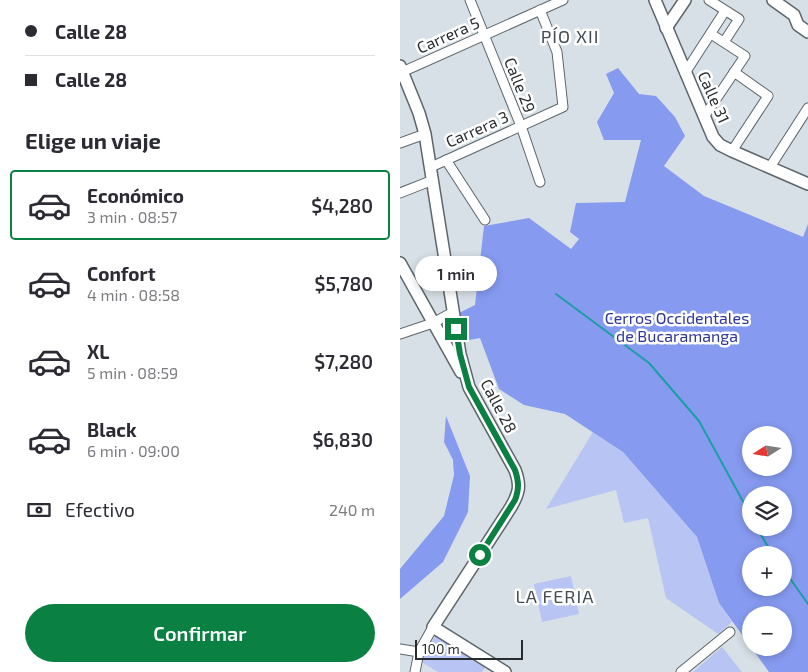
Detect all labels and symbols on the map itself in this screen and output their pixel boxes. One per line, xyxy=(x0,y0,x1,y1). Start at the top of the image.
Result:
street label: Carrera 5 xyxy=(414,12,482,57)
district label: PÍO XII xyxy=(541,25,599,47)
street label: Calle 29 xyxy=(501,54,540,115)
street label: Calle 31 xyxy=(695,68,734,126)
street label: Carrera 3 xyxy=(442,106,511,151)
callout: 1 min xyxy=(415,256,497,292)
park label: Cerros Occidentales de Bucaramanga xyxy=(605,308,749,345)
route end xyxy=(445,318,467,340)
street label: Calle 28 xyxy=(477,376,522,436)
north arrow xyxy=(742,426,792,476)
route start xyxy=(469,544,491,566)
district label: LA FERIA xyxy=(516,585,594,607)
scale bar xyxy=(415,637,522,660)

